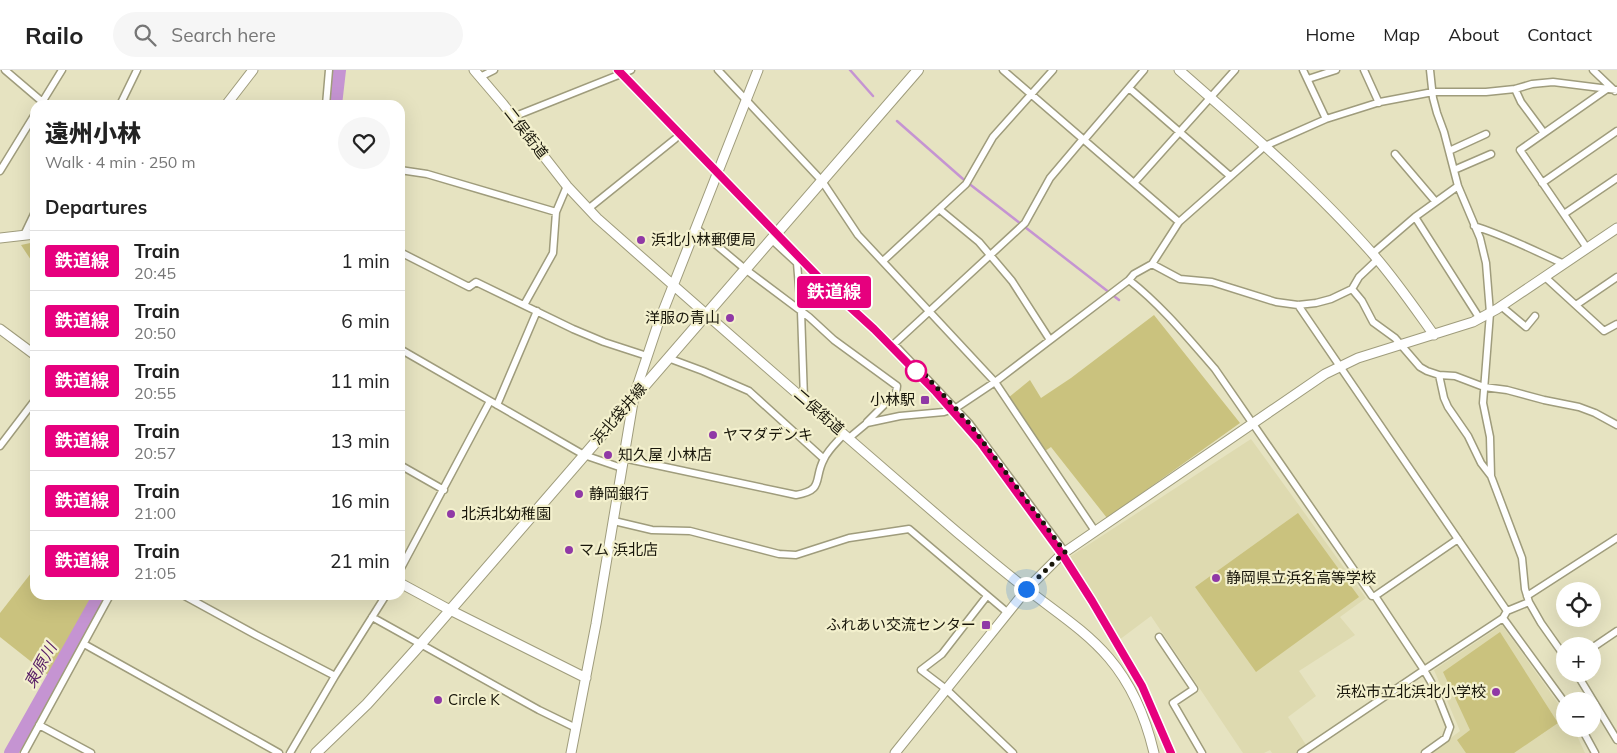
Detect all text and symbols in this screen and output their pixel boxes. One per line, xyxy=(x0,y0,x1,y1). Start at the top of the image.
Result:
search box xyxy=(113,12,463,57)
text: Railo xyxy=(25,20,83,50)
icon: search xyxy=(131,21,159,49)
text: Search here xyxy=(171,23,276,47)
text: Home xyxy=(1305,23,1355,46)
text: Map xyxy=(1383,23,1420,46)
text: About xyxy=(1448,23,1499,46)
text: Contact xyxy=(1527,23,1592,46)
street label: 二俣街道 xyxy=(500,103,552,162)
button: heart xyxy=(338,117,390,169)
text: 遠州小林 xyxy=(45,118,141,148)
text: Walk · 4 min · 250 m xyxy=(45,152,196,172)
text: Departures xyxy=(45,195,147,219)
place label: 浜北小林郵便局 xyxy=(651,230,756,249)
marker: 浜北小林郵便局 xyxy=(635,234,647,246)
text: Train xyxy=(134,239,180,263)
text: 鉄道線 xyxy=(55,249,109,272)
text: 1 min xyxy=(341,249,390,273)
text: 20:45 xyxy=(134,263,176,283)
line badge: 鉄道線 xyxy=(805,276,863,308)
text: 鉄道線 xyxy=(807,280,861,303)
text: Train xyxy=(134,299,180,323)
place label: 洋服の青山 xyxy=(645,308,720,327)
text: 鉄道線 xyxy=(55,309,109,332)
text: 6 min xyxy=(341,309,390,333)
marker: 洋服の青山 xyxy=(724,312,736,324)
text: 20:50 xyxy=(134,323,176,343)
text: Train xyxy=(134,359,180,383)
unlabelled marker xyxy=(905,360,927,382)
text: 鉄道線 xyxy=(55,369,109,392)
text: 11 min xyxy=(330,369,390,393)
street label: 浜北袋井線 xyxy=(587,379,650,448)
text: 20:55 xyxy=(134,383,176,403)
street label: 二俣街道 xyxy=(790,385,848,438)
place label: 小林駅 xyxy=(870,390,915,409)
marker: 小林駅 xyxy=(919,394,931,406)
text: Train xyxy=(134,419,180,443)
place label: ヤマダデンキ xyxy=(723,425,813,444)
text: 鉄道線 xyxy=(55,429,109,452)
text: 13 min xyxy=(330,429,390,453)
marker: ヤマダデンキ xyxy=(707,429,719,441)
text: 20:57 xyxy=(134,443,176,463)
place label: 知久屋 小林店 xyxy=(618,445,712,464)
marker: 知久屋 小林店 xyxy=(602,449,614,461)
text: Train xyxy=(134,479,180,503)
place label: 静岡銀行 xyxy=(589,484,649,503)
marker: 静岡銀行 xyxy=(573,488,585,500)
text: 鉄道線 xyxy=(55,489,109,512)
text: 16 min xyxy=(330,489,390,513)
text: 21:00 xyxy=(134,503,176,523)
place label: 北浜北幼稚園 xyxy=(461,504,551,523)
marker: 北浜北幼稚園 xyxy=(445,508,457,520)
text: Train xyxy=(134,539,180,563)
place label: マム 浜北店 xyxy=(579,540,658,559)
marker: マム 浜北店 xyxy=(563,544,575,556)
text: 鉄道線 xyxy=(55,549,109,572)
text: 21 min xyxy=(330,549,390,573)
text: 21:05 xyxy=(134,563,176,583)
place label: 静岡県立浜名高等学校 xyxy=(1226,568,1376,587)
marker: 静岡県立浜名高等学校 xyxy=(1210,572,1222,584)
your location xyxy=(1014,577,1039,602)
map controls xyxy=(1556,582,1601,737)
button: locate xyxy=(1556,582,1601,627)
place label: ふれあい交流センター xyxy=(826,615,976,634)
marker: ふれあい交流センター xyxy=(980,619,992,631)
water label: 東原川 xyxy=(20,637,61,691)
button: + xyxy=(1556,637,1601,682)
place label: 浜松市立北浜北小学校 xyxy=(1336,682,1486,701)
marker: 浜松市立北浜北小学校 xyxy=(1490,686,1502,698)
place label: Circle K xyxy=(448,690,500,709)
button: − xyxy=(1556,692,1601,737)
marker: Circle K xyxy=(432,694,444,706)

